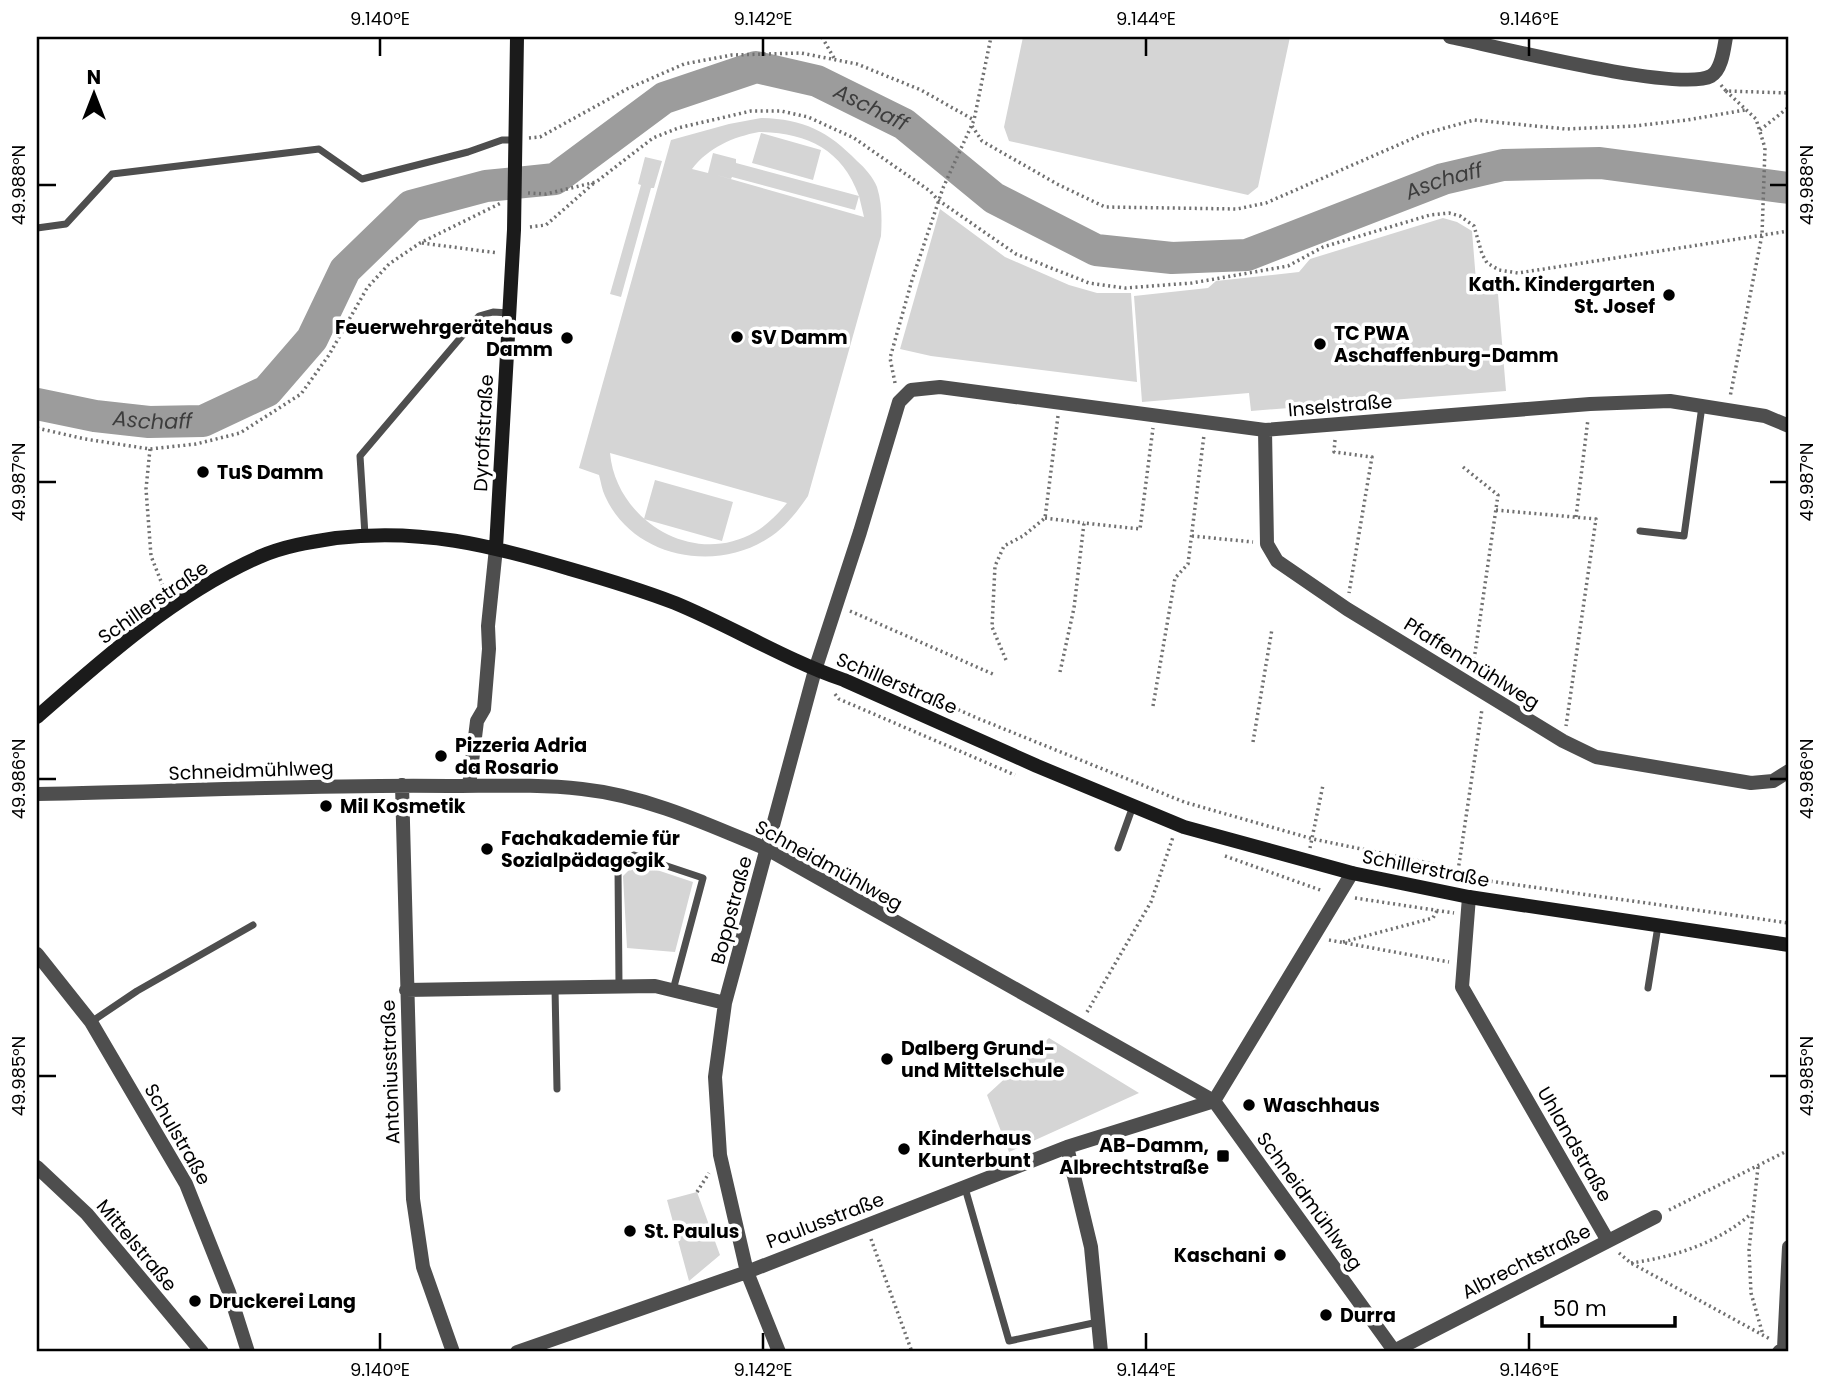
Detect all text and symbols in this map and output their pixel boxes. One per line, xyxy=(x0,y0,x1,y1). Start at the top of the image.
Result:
text: 9.140°E xyxy=(350,6,410,31)
text: 9.142°E xyxy=(733,6,793,31)
text: 9.144°E xyxy=(1116,6,1176,31)
text: 9.146°E xyxy=(1499,6,1559,31)
north arrow xyxy=(60,60,130,130)
text: N xyxy=(87,64,101,91)
water label: Aschaff xyxy=(828,76,914,138)
text: 49.988°N xyxy=(6,145,31,225)
text: 49.988°N xyxy=(1794,145,1819,225)
water label: Aschaff xyxy=(1400,155,1486,207)
place label: Kath. Kindergarten St. Josef xyxy=(1468,271,1655,320)
marker: Kath. Kindergarten St. Josef xyxy=(1661,287,1677,303)
place label: Feuerwehrgerätehaus Damm xyxy=(335,314,553,363)
place label: TC PWA Aschaffenburg-Damm xyxy=(1334,320,1559,369)
place label: SV Damm xyxy=(751,324,848,351)
marker: SV Damm xyxy=(729,329,745,345)
marker: Feuerwehrgerätehaus Damm xyxy=(559,330,575,346)
marker: TC PWA Aschaffenburg-Damm xyxy=(1312,336,1328,352)
street label: Dyroffstraße xyxy=(467,374,500,492)
street label: Inselstraße xyxy=(1287,387,1393,424)
water label: Aschaff xyxy=(110,403,193,436)
text: 49.987°N xyxy=(6,442,31,522)
text: 49.987°N xyxy=(1794,442,1819,522)
place label: TuS Damm xyxy=(217,459,324,486)
marker: TuS Damm xyxy=(195,464,211,480)
street label: Schillerstraße xyxy=(93,554,214,651)
street label: Pfaffenmühlweg xyxy=(1399,611,1545,716)
street label: Schillerstraße xyxy=(832,646,962,721)
place label: Pizzeria Adria da Rosario xyxy=(455,732,587,781)
text: 49.986°N xyxy=(6,739,31,819)
text: 49.986°N xyxy=(1794,739,1819,819)
marker: Pizzeria Adria da Rosario xyxy=(433,748,449,764)
street label: Schneidmühlweg xyxy=(168,754,334,787)
place label: Mil Kosmetik xyxy=(340,793,466,820)
marker: Mil Kosmetik xyxy=(318,798,334,814)
street label: Schneidmühlweg xyxy=(750,814,907,917)
place label: Fachakademie für Sozialpädagogik xyxy=(501,825,680,874)
marker: Fachakademie für Sozialpädagogik xyxy=(479,841,495,857)
street label: Schillerstraße xyxy=(1360,843,1492,894)
street label: Boppstraße xyxy=(704,853,759,967)
street label: Antoniusstraße xyxy=(374,999,407,1145)
place label: Dalberg Grund- und Mittelschule xyxy=(901,1035,1065,1084)
text: 49.985°N xyxy=(6,1036,31,1116)
text: 49.985°N xyxy=(1794,1036,1819,1116)
marker: Dalberg Grund- und Mittelschule xyxy=(879,1051,895,1067)
street label: Schulstraße xyxy=(138,1078,218,1190)
street label: Uhlandstraße xyxy=(1531,1082,1619,1207)
place label: Waschhaus xyxy=(1263,1092,1380,1119)
marker: Waschhaus xyxy=(1241,1097,1257,1113)
place label: Kinderhaus Kunterbunt xyxy=(918,1125,1032,1174)
street label: Schneidmühlweg xyxy=(1250,1127,1369,1276)
place label: AB-Damm, Albrechtstraße xyxy=(1059,1132,1209,1181)
marker: Kinderhaus Kunterbunt xyxy=(896,1141,912,1157)
marker: AB-Damm, Albrechtstraße xyxy=(1215,1148,1231,1164)
street label: Paulusstraße xyxy=(762,1186,888,1255)
street label: Mittelstraße xyxy=(90,1193,183,1297)
street label: Albrechtstraße xyxy=(1457,1217,1595,1306)
place label: St. Paulus xyxy=(644,1218,739,1245)
marker: St. Paulus xyxy=(622,1223,638,1239)
place label: Kaschani xyxy=(1174,1242,1266,1269)
marker: Kaschani xyxy=(1272,1247,1288,1263)
scale bar xyxy=(1542,1284,1675,1328)
place label: Druckerei Lang xyxy=(209,1288,356,1315)
marker: Druckerei Lang xyxy=(187,1293,203,1309)
text: 50 m xyxy=(1553,1294,1607,1323)
place label: Durra xyxy=(1340,1302,1396,1329)
marker: Durra xyxy=(1318,1307,1334,1323)
text: 9.140°E xyxy=(350,1357,410,1382)
text: 9.142°E xyxy=(733,1357,793,1382)
text: 9.144°E xyxy=(1116,1357,1176,1382)
text: 9.146°E xyxy=(1499,1357,1559,1382)

